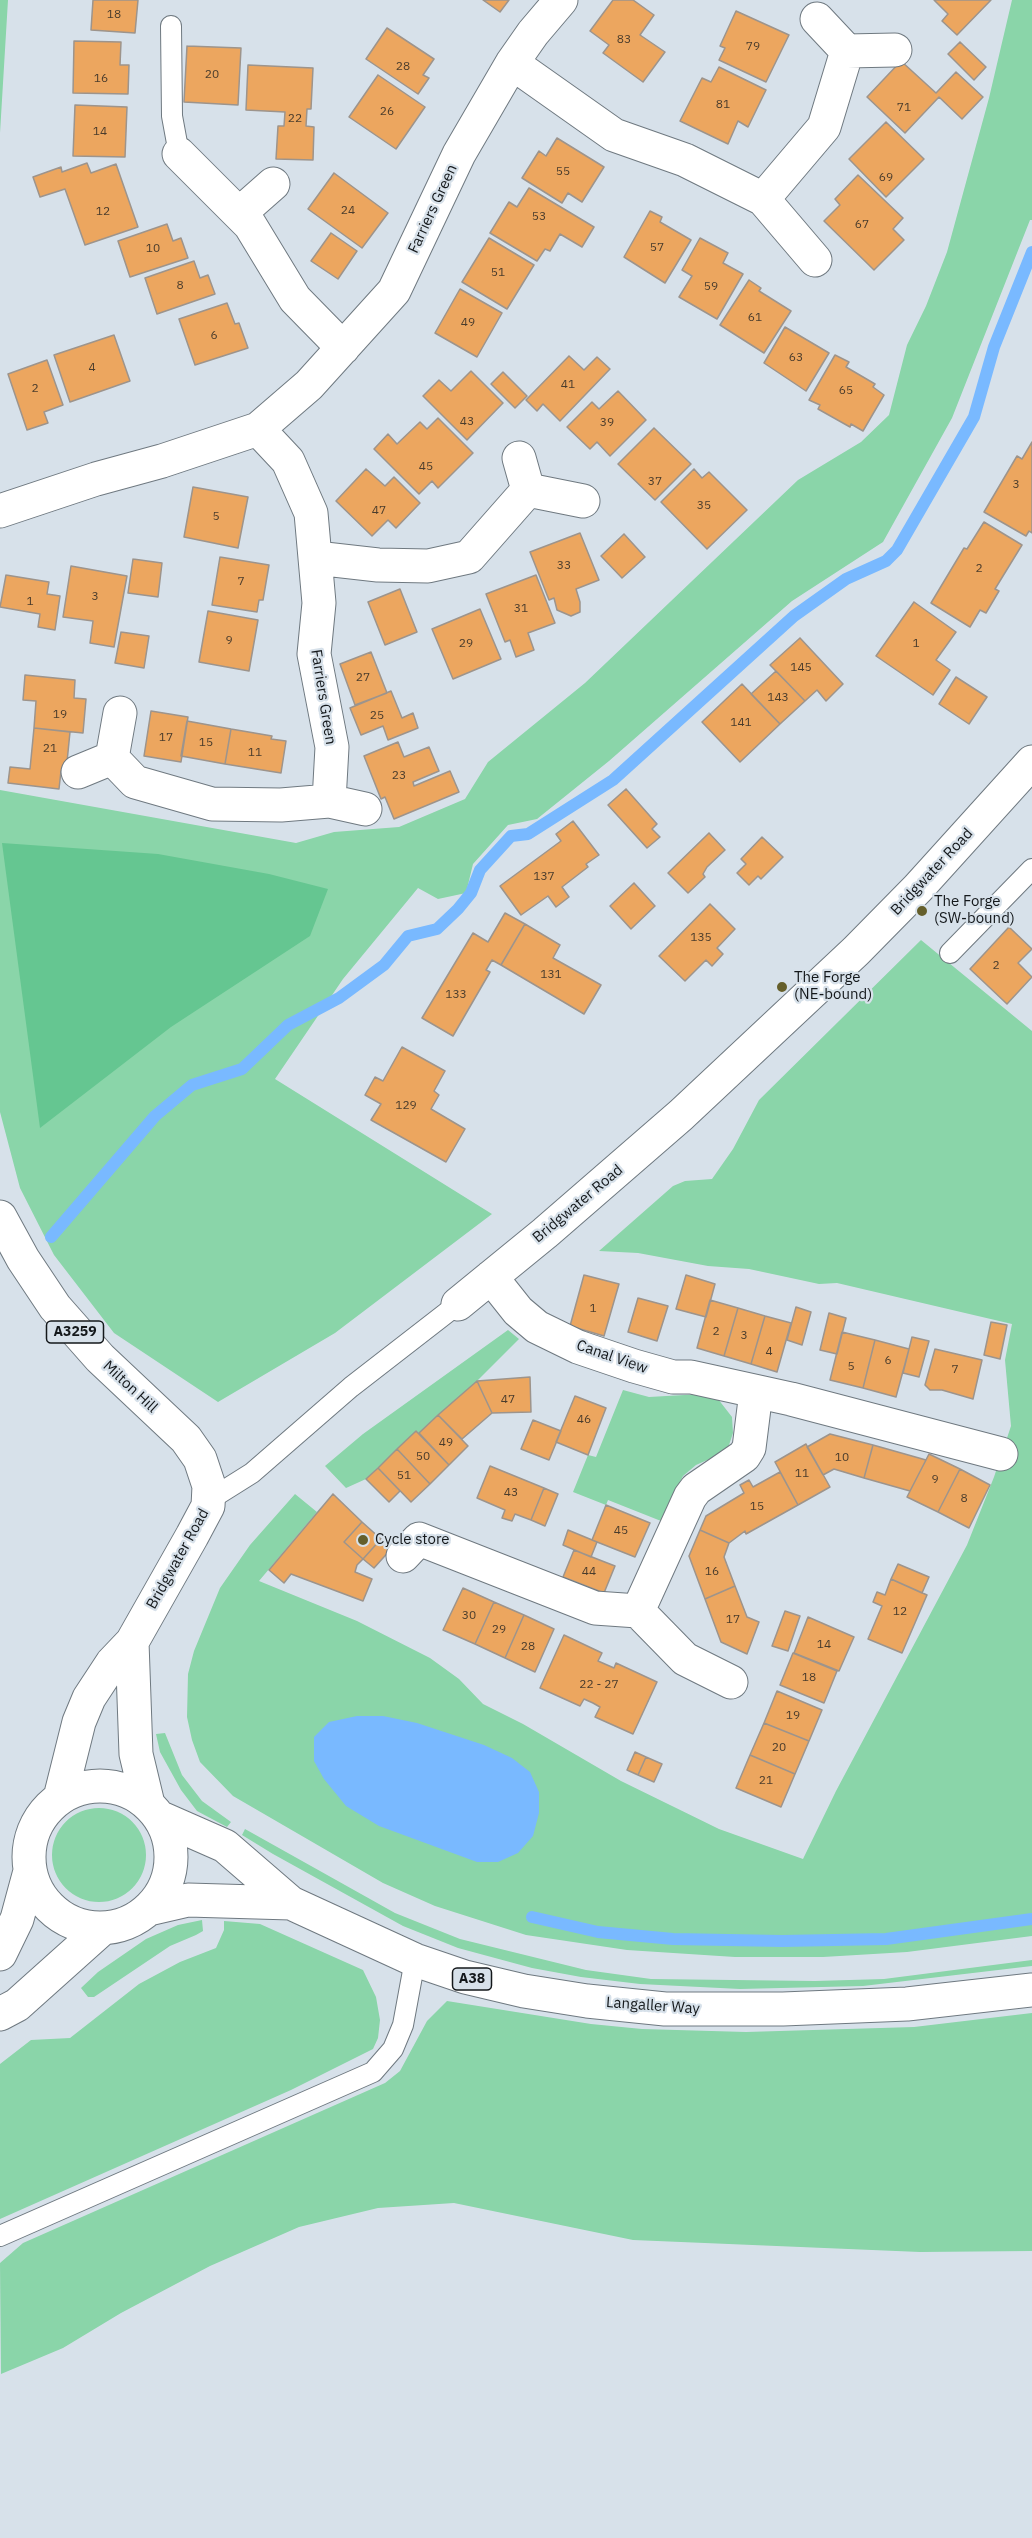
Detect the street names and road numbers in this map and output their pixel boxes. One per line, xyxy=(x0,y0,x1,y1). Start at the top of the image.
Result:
street label: Farriers Green xyxy=(405,162,461,256)
street label: Farriers Green xyxy=(307,648,339,746)
street label: Bridgwater Road xyxy=(887,825,977,919)
street label: Bridgwater Road xyxy=(529,1161,627,1247)
road number: A3259 xyxy=(46,1321,104,1343)
street label: Canal View xyxy=(574,1336,650,1378)
street label: Milton Hill xyxy=(99,1357,161,1417)
street label: Bridgwater Road xyxy=(143,1506,213,1612)
road number: A38 xyxy=(452,1968,492,1990)
street label: Langaller Way xyxy=(606,1994,700,2018)

